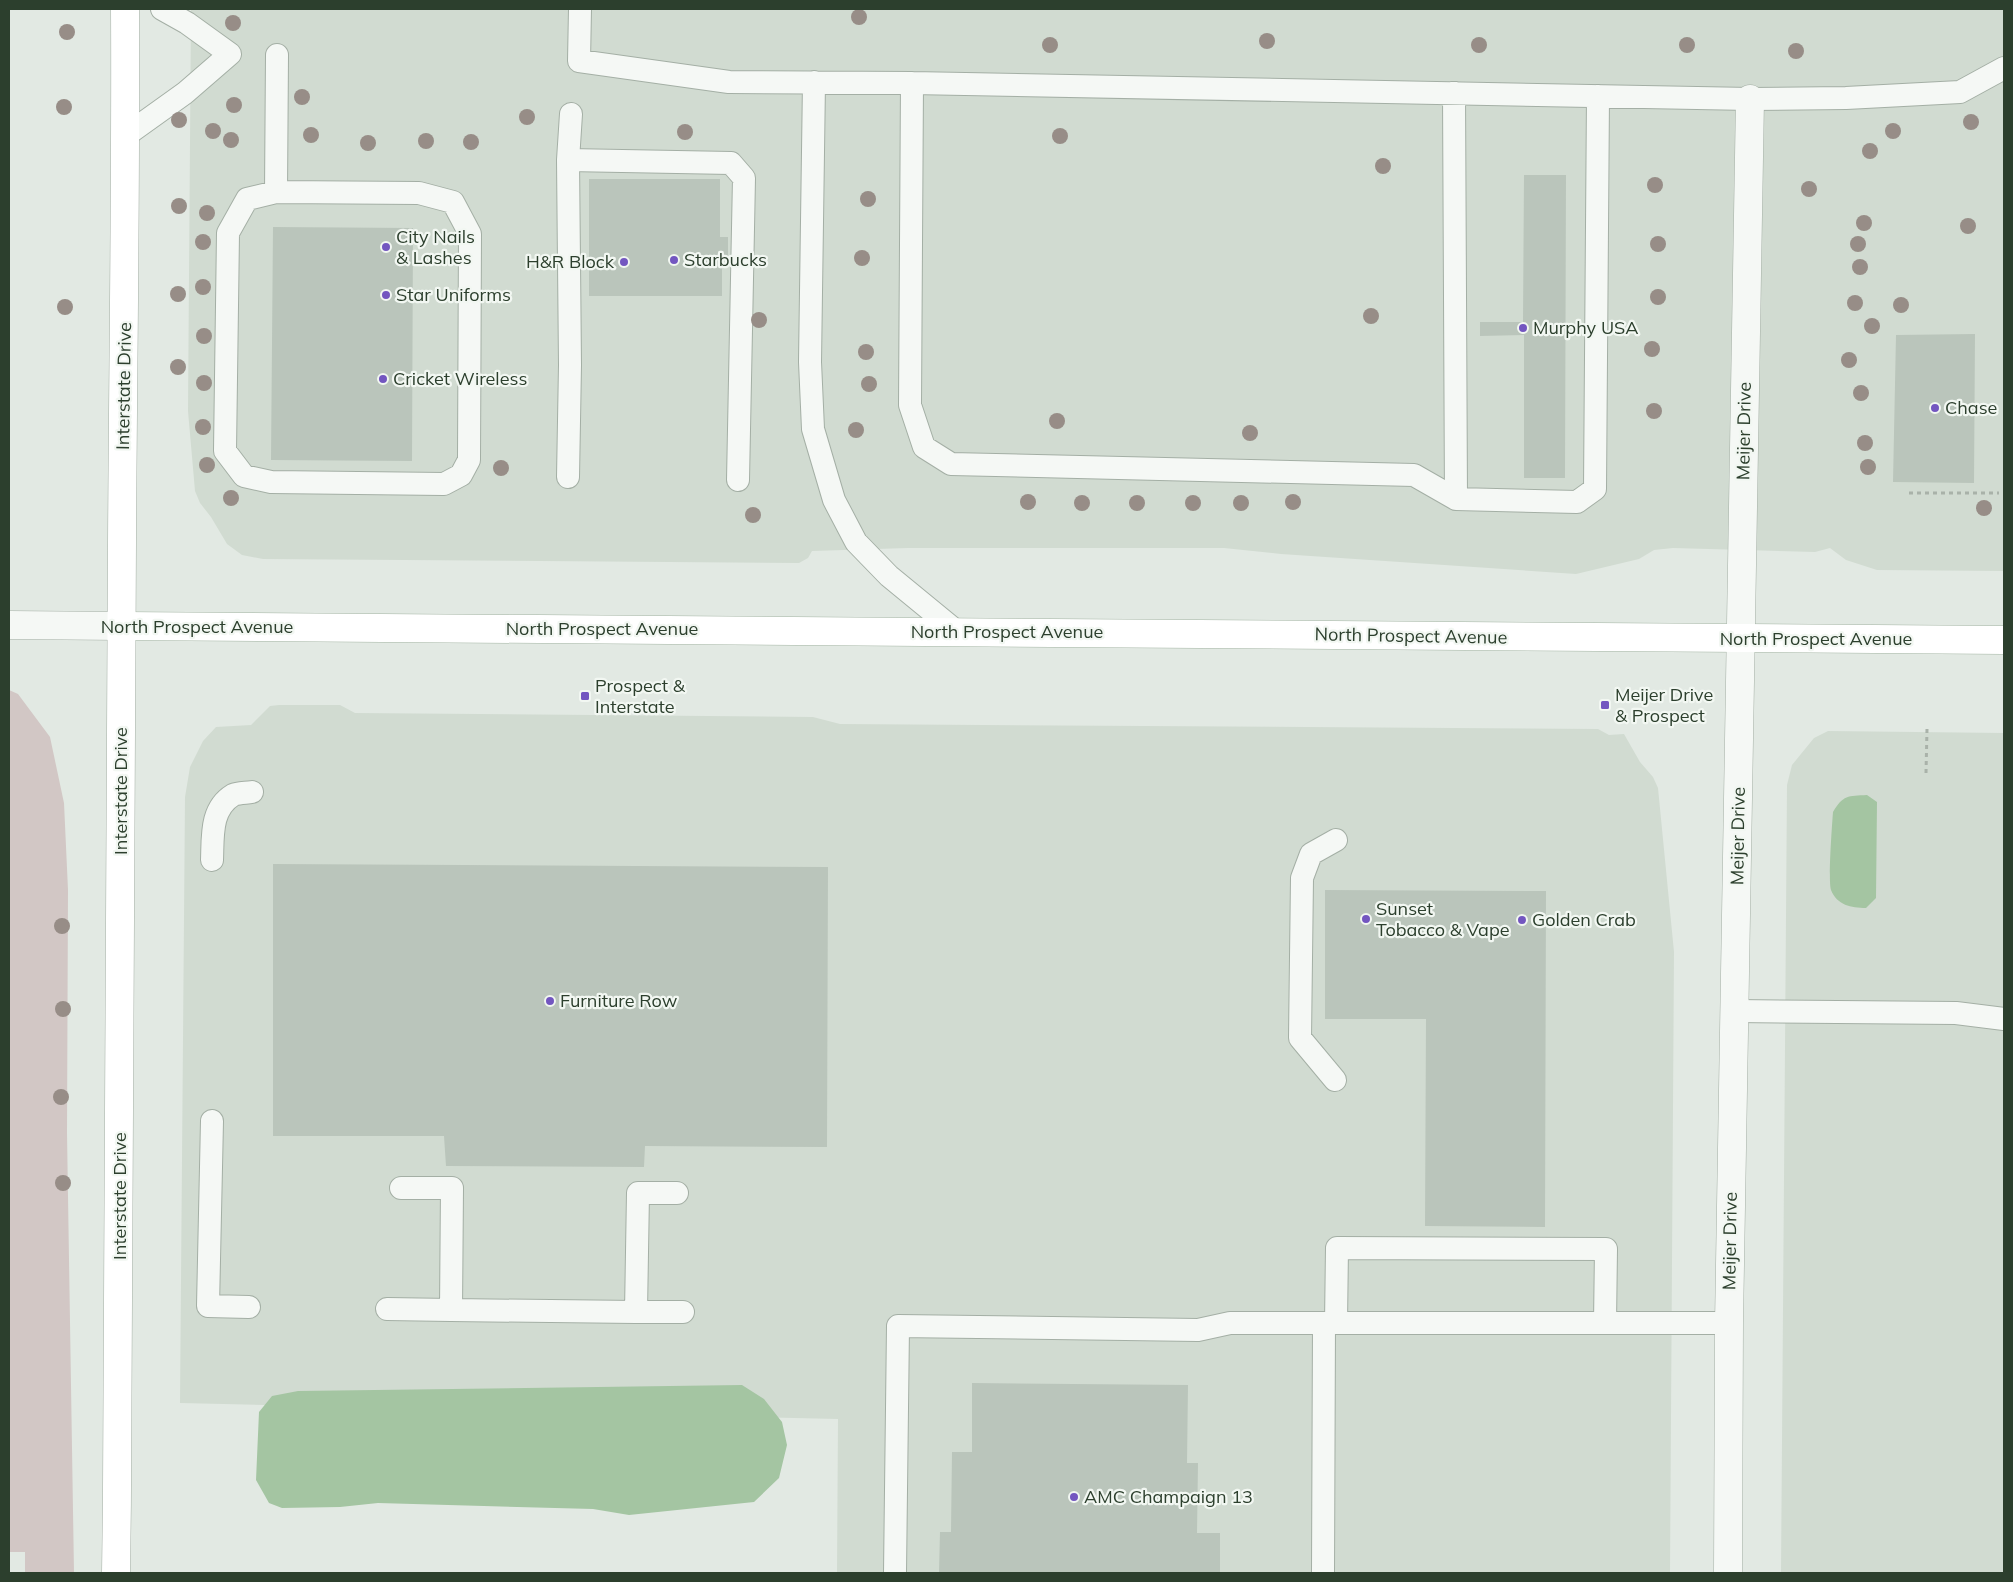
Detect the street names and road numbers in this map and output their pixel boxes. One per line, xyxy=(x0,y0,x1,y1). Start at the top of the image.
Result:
street label: Interstate Drive xyxy=(111,322,136,450)
street label: Meijer Drive xyxy=(1731,382,1756,480)
street label: North Prospect Avenue xyxy=(101,615,293,638)
street label: North Prospect Avenue xyxy=(506,617,698,640)
street label: North Prospect Avenue xyxy=(911,620,1103,643)
street label: North Prospect Avenue xyxy=(1314,622,1508,649)
street label: North Prospect Avenue xyxy=(1720,627,1912,650)
street label: Interstate Drive xyxy=(109,727,132,855)
street label: Meijer Drive xyxy=(1725,787,1750,885)
street label: Interstate Drive xyxy=(108,1132,131,1260)
street label: Meijer Drive xyxy=(1717,1192,1742,1290)

